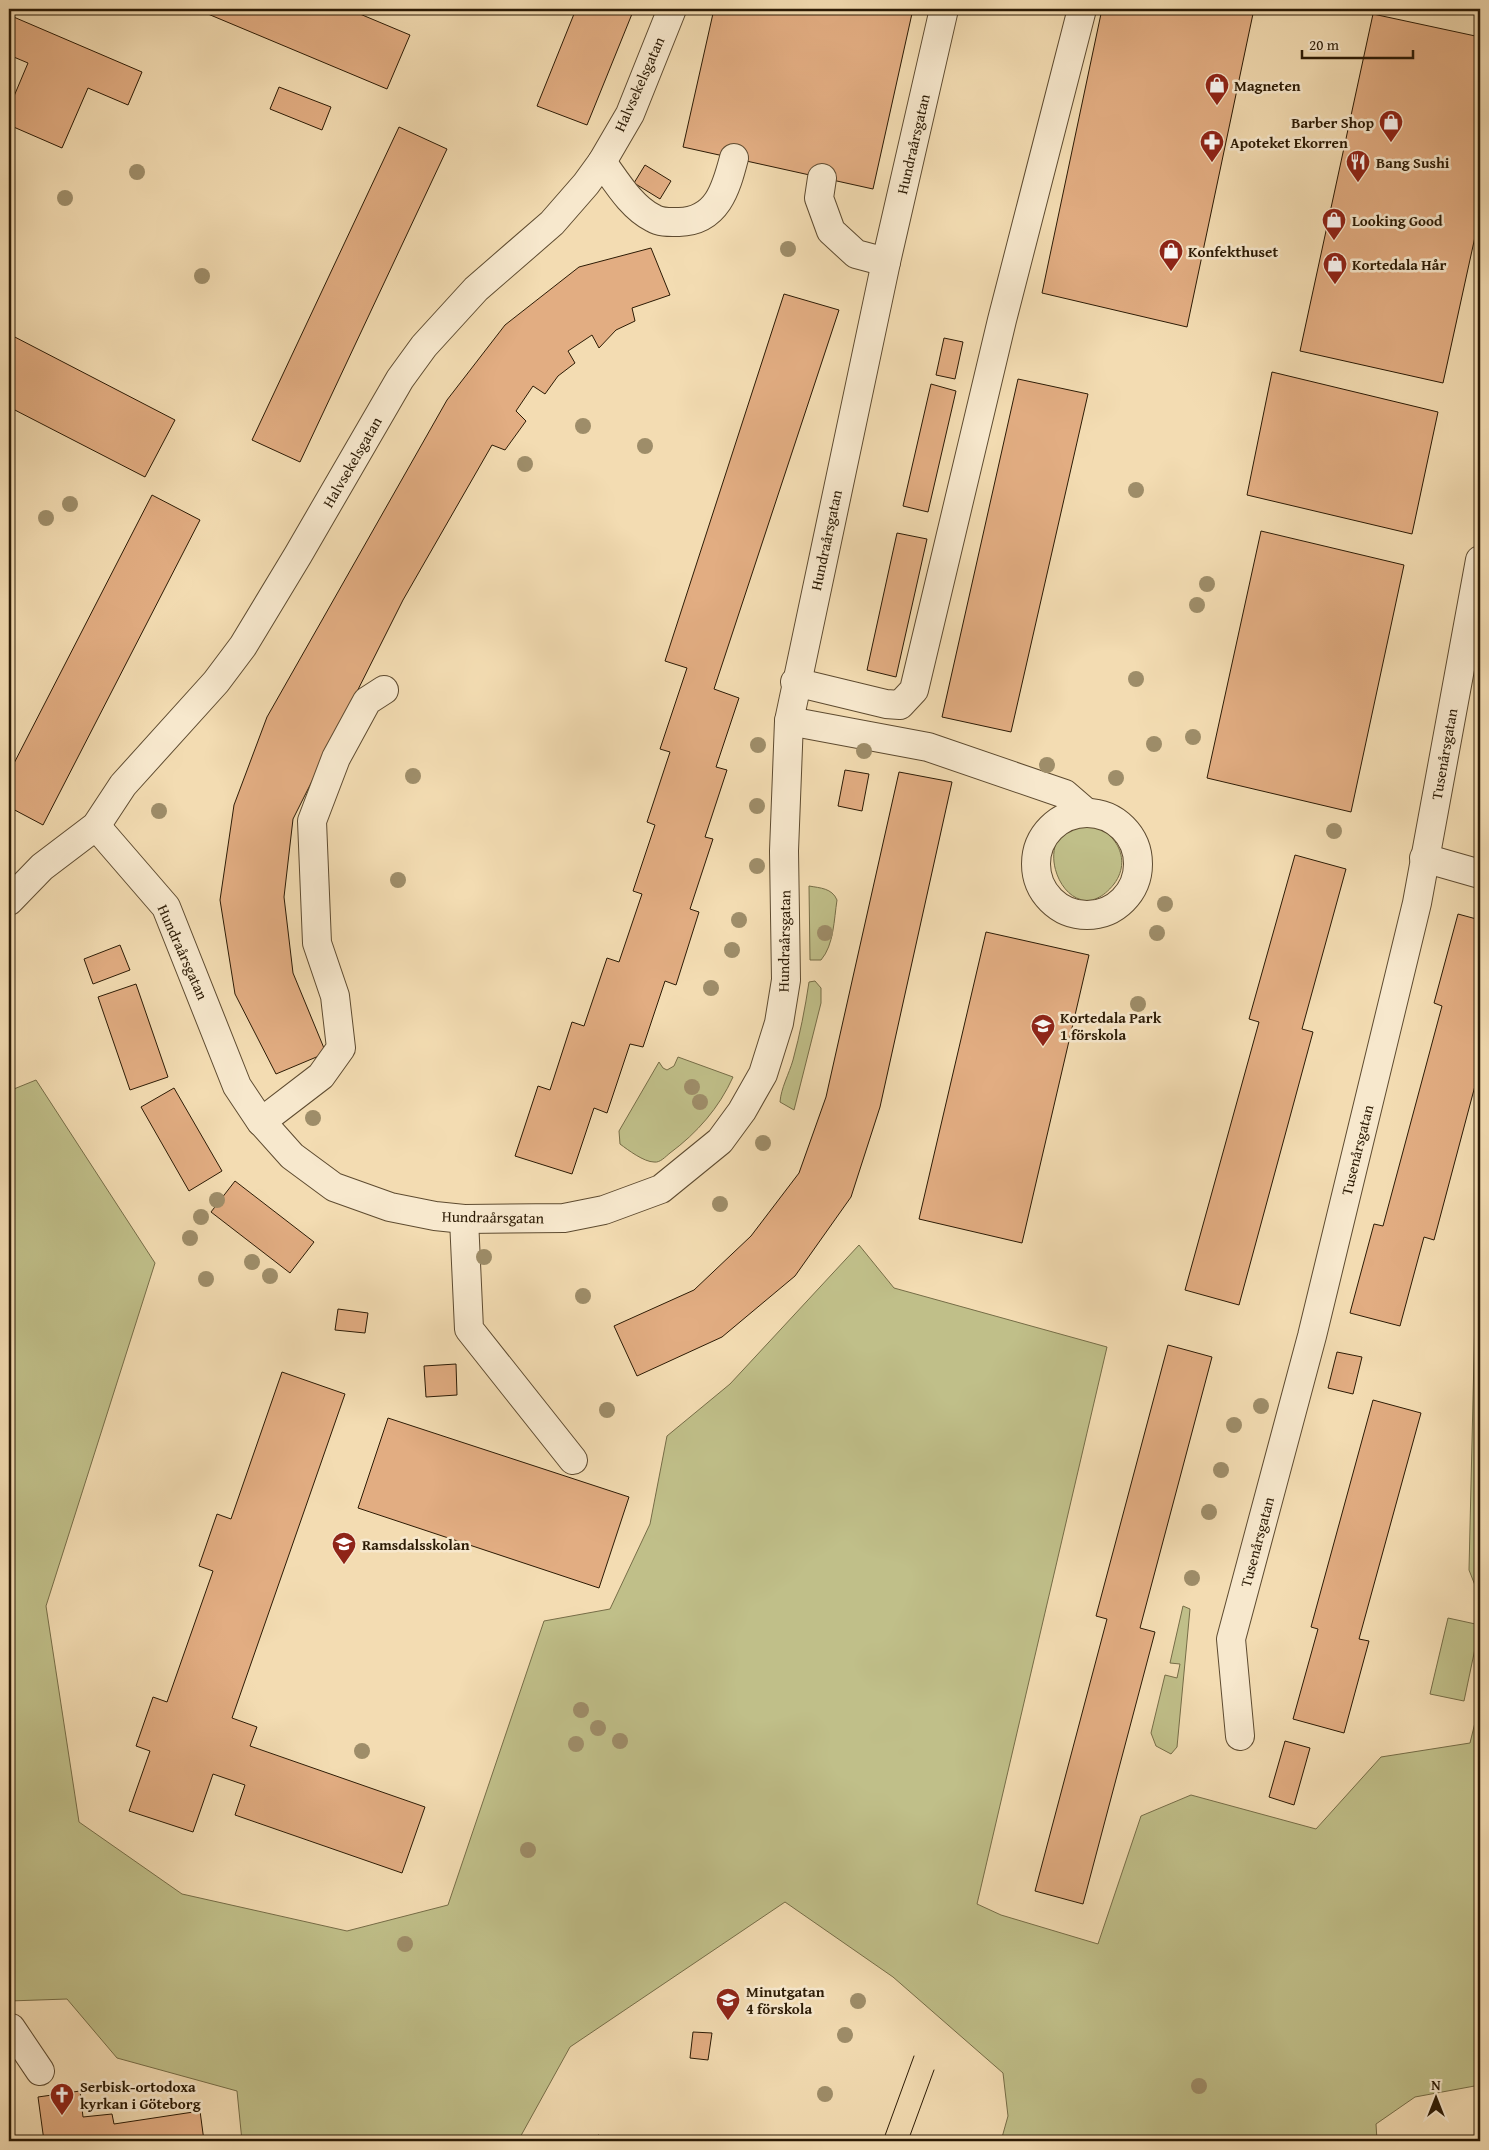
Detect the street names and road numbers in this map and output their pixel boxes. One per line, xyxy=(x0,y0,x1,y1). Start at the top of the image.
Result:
street label: Halvsekelsgatan xyxy=(609,33,669,135)
street label: Hundraårsgatan xyxy=(891,91,935,196)
street label: Halvsekelsgatan xyxy=(318,412,387,511)
street label: Hundraårsgatan xyxy=(805,487,847,592)
street label: Tusenårsgatan xyxy=(1426,706,1462,801)
street label: Hundraårsgatan xyxy=(773,889,795,992)
street label: Hundraårsgatan xyxy=(153,901,214,1003)
street label: Tusenårsgatan xyxy=(1336,1102,1379,1197)
street label: Hundraårsgatan xyxy=(442,1206,545,1228)
street label: Tusenårsgatan xyxy=(1235,1494,1279,1589)

